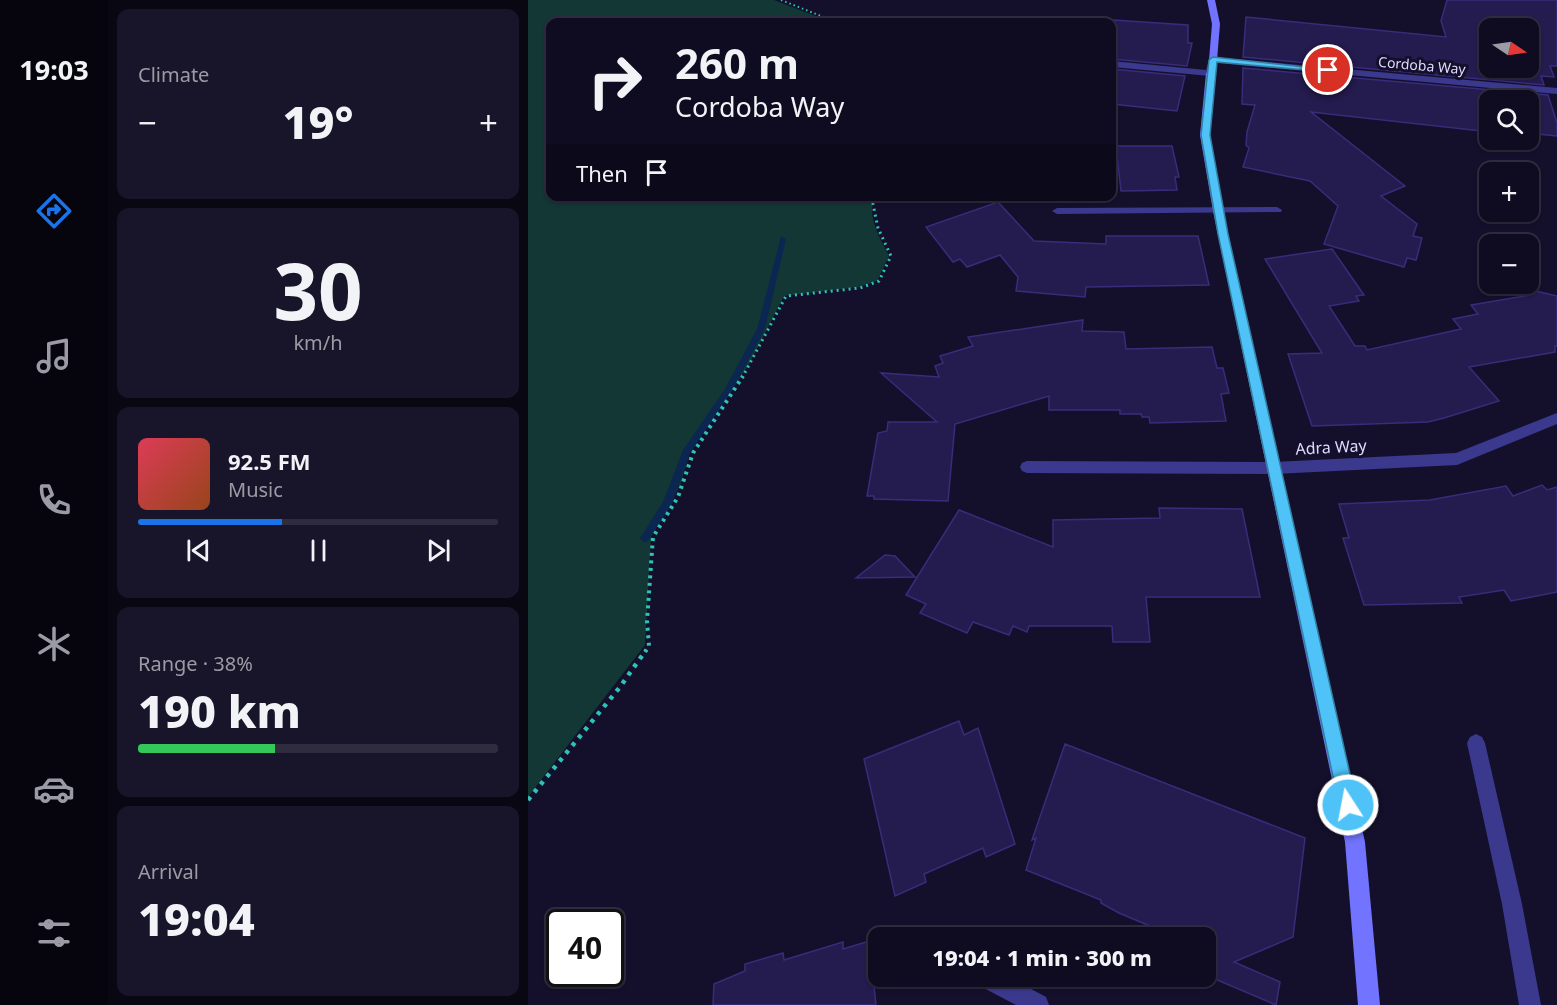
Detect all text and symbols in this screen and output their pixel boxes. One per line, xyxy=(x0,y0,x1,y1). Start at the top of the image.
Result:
north arrow xyxy=(1479,18,1539,78)
map controls xyxy=(1479,18,1539,294)
text: 260 m xyxy=(675,34,799,91)
icon: right xyxy=(576,42,654,120)
pin xyxy=(1302,44,1353,95)
text: 19:03 xyxy=(19,51,89,88)
street label: Cordoba Way xyxy=(1377,52,1467,78)
icon: arrive xyxy=(1311,53,1344,86)
text: Climate xyxy=(138,61,209,88)
text: Cordoba Way xyxy=(675,88,844,125)
button: search xyxy=(1479,90,1539,150)
text: 19° xyxy=(282,91,354,152)
text: − xyxy=(138,100,157,145)
text: + xyxy=(479,100,498,145)
icon: arrive xyxy=(640,156,673,189)
text: Then xyxy=(576,158,628,188)
button: + xyxy=(1479,162,1539,222)
icon: directions xyxy=(33,190,75,232)
button: − xyxy=(1479,234,1539,294)
text: 30 xyxy=(273,237,363,343)
text: km/h xyxy=(293,329,343,356)
icon: music xyxy=(33,335,75,377)
street label: Adra Way xyxy=(1295,434,1368,460)
text: 92.5 FM xyxy=(228,446,310,476)
text: Music xyxy=(228,476,283,503)
icon: phone xyxy=(33,479,75,521)
icon: previous xyxy=(182,534,215,567)
icon: pause xyxy=(302,534,335,567)
icon: next xyxy=(422,534,455,567)
icon: climate xyxy=(33,623,75,665)
text: Range · 38% xyxy=(138,650,253,677)
text: 190 km xyxy=(138,680,301,741)
icon: car xyxy=(33,768,75,810)
position arrow xyxy=(1316,773,1380,837)
text: Arrival xyxy=(138,858,199,885)
text: 19:04 xyxy=(138,888,255,949)
speed limit sign: 40 xyxy=(546,909,624,987)
icon: filters xyxy=(33,912,75,954)
text: 19:04 · 1 min · 300 m xyxy=(932,942,1152,972)

